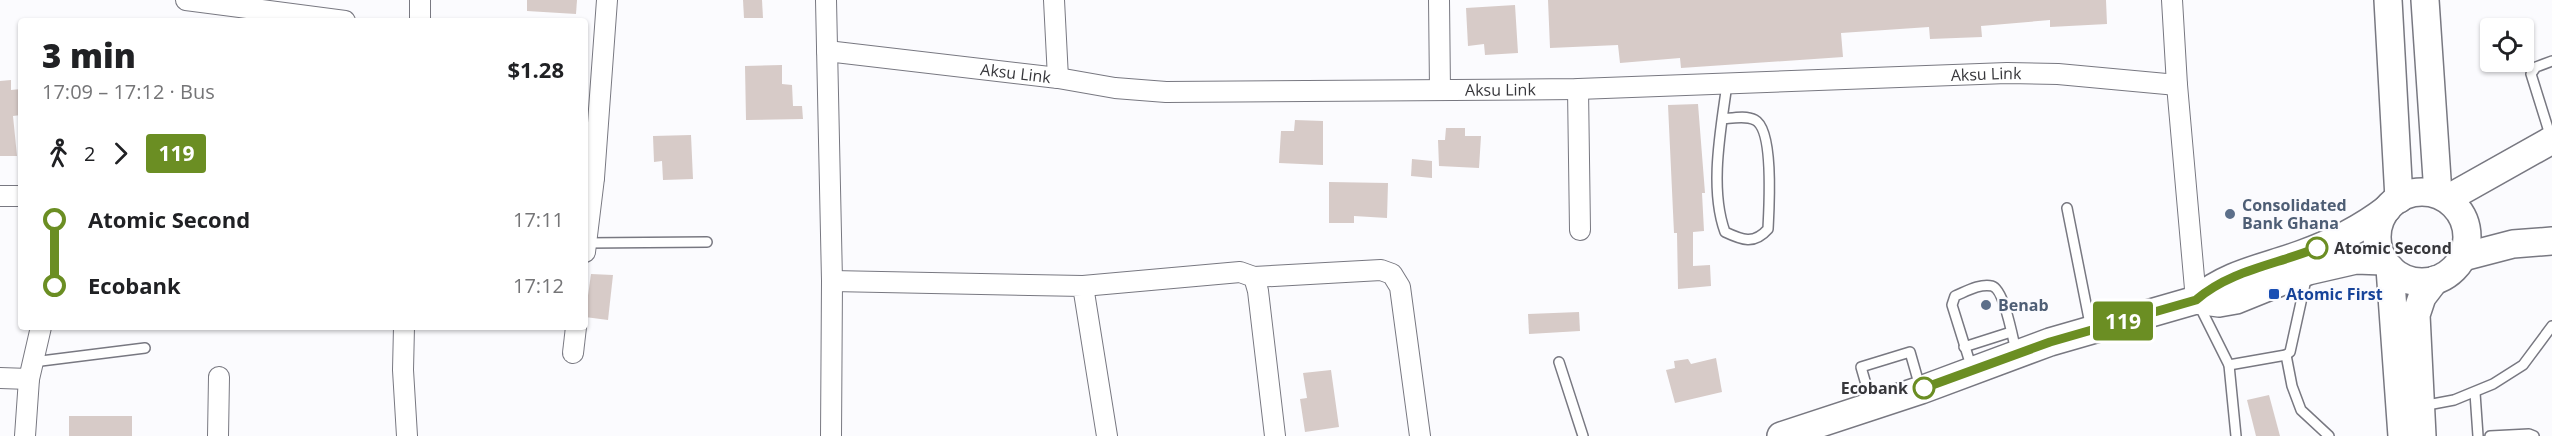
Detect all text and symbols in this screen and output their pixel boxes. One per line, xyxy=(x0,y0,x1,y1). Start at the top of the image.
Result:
map controls xyxy=(2480,18,2534,72)
button: locate xyxy=(2480,18,2534,72)
text: 3 min xyxy=(42,33,136,78)
text: $1.28 xyxy=(507,54,564,84)
street label: Aksu Link xyxy=(979,58,1053,88)
street label: Aksu Link xyxy=(1950,62,2022,86)
text: 17:09 – 17:12 · Bus xyxy=(42,78,215,105)
street label: Aksu Link xyxy=(1465,78,1536,101)
icon: walk xyxy=(42,137,75,170)
icon: forward xyxy=(104,137,137,170)
text: 119 xyxy=(158,139,194,167)
text: 2 xyxy=(84,140,95,167)
place label: Consolidated Bank Ghana xyxy=(2242,194,2347,234)
text: Atomic Second xyxy=(88,204,250,234)
text: 17:11 xyxy=(513,206,564,233)
marker: Consolidated Bank Ghana xyxy=(2223,207,2237,221)
marker: Atomic Second xyxy=(2306,237,2328,259)
place label: Atomic Second xyxy=(2334,237,2452,259)
text: Ecobank xyxy=(88,270,181,300)
text: 17:12 xyxy=(513,272,564,299)
place label: Atomic First xyxy=(2286,283,2383,305)
marker: Atomic First xyxy=(2267,287,2281,301)
place label: Benab xyxy=(1998,294,2049,316)
marker: Benab xyxy=(1979,298,1993,312)
line badge: 119 xyxy=(2088,302,2158,340)
text: 119 xyxy=(2105,307,2141,335)
place label: Ecobank xyxy=(1841,377,1908,399)
marker: Ecobank xyxy=(1913,377,1935,399)

